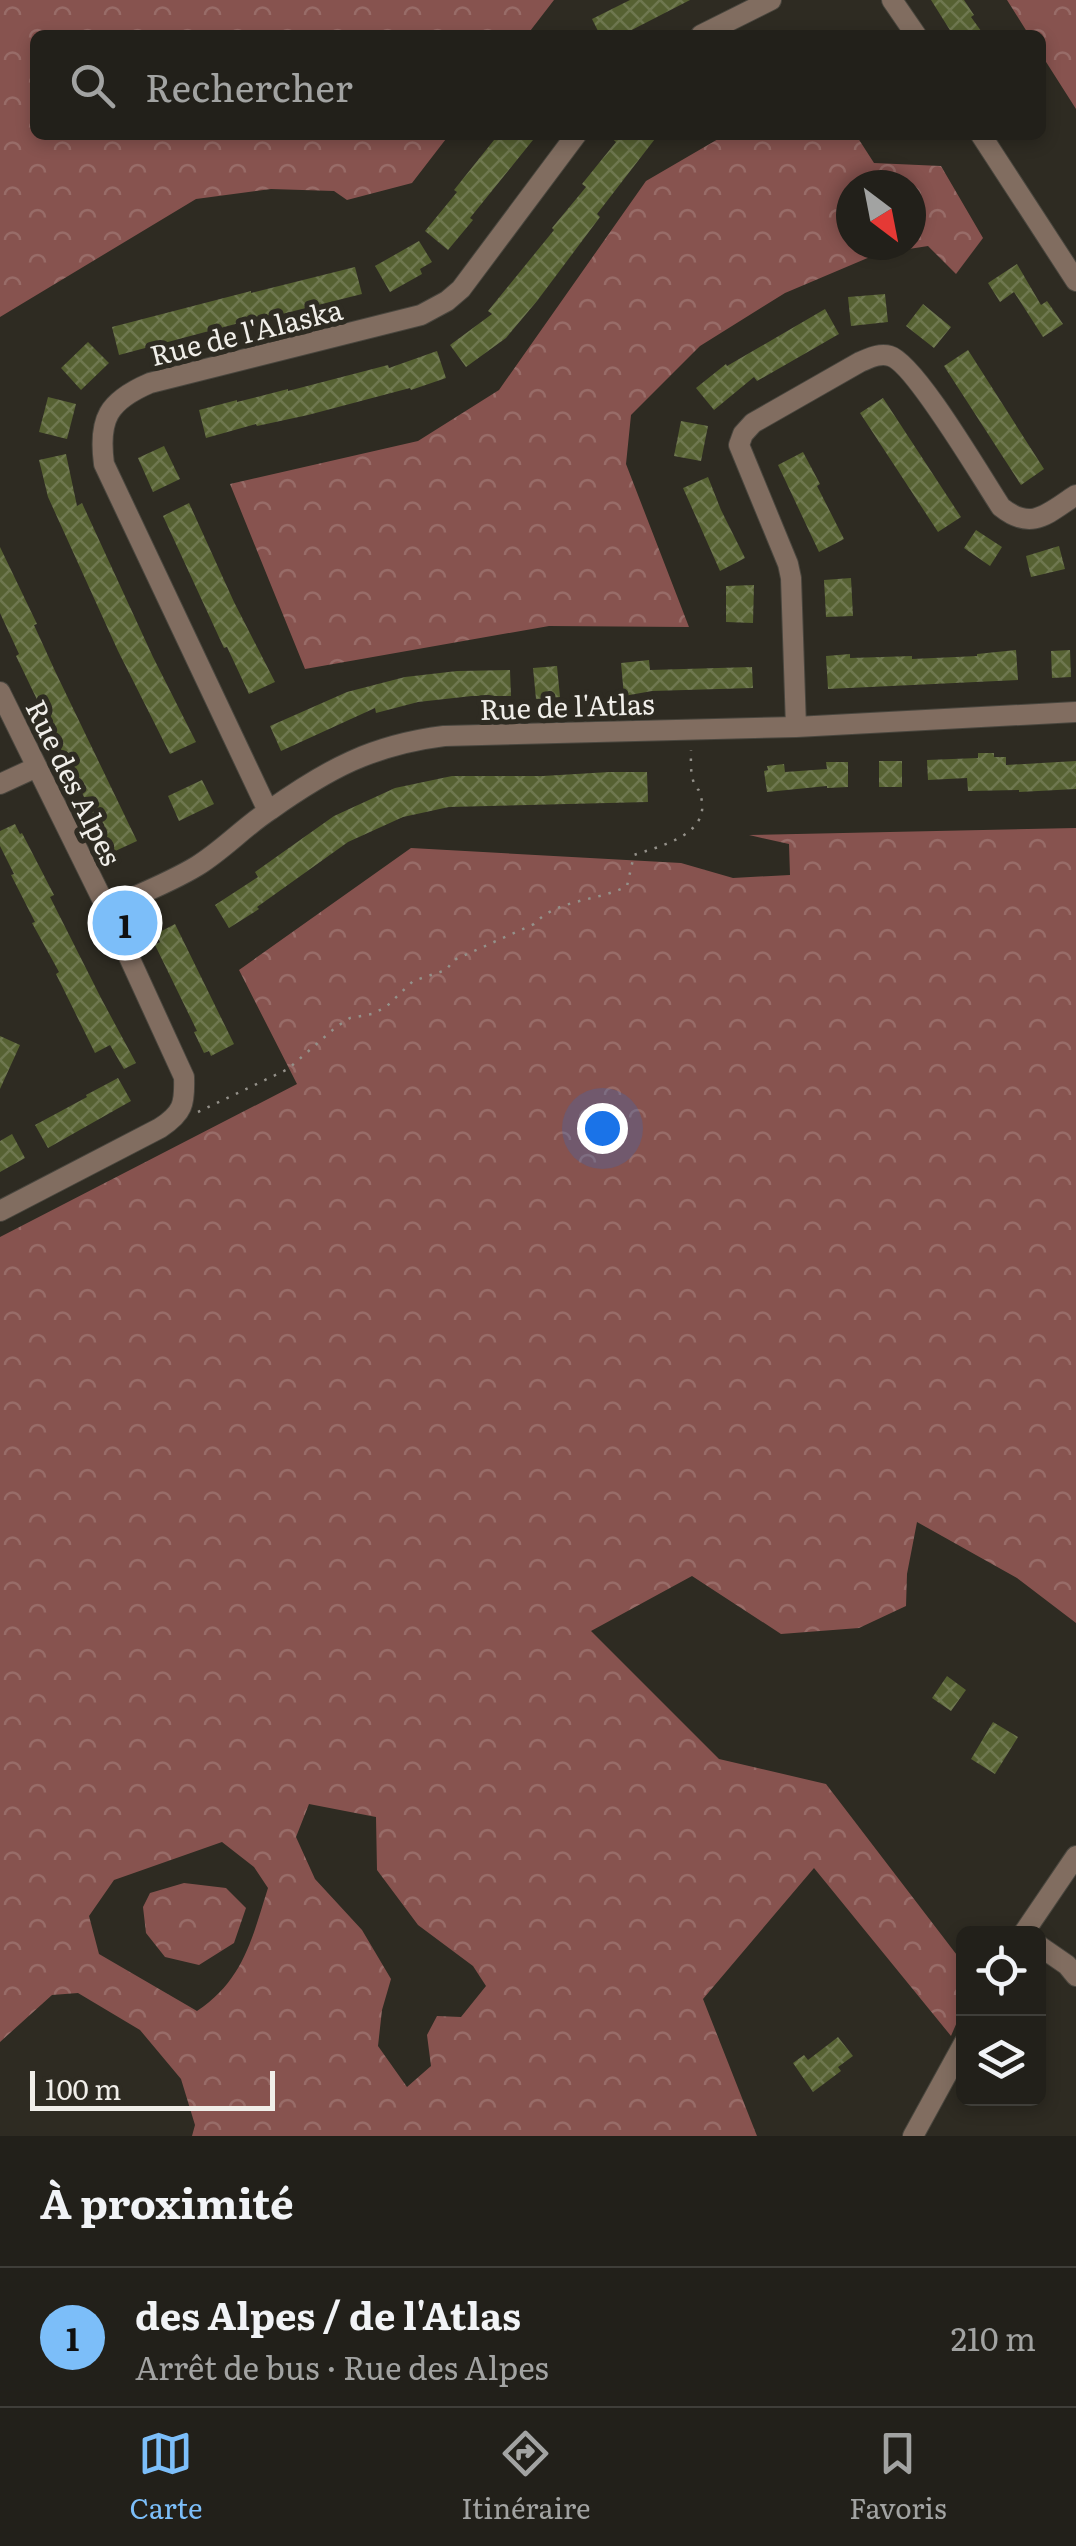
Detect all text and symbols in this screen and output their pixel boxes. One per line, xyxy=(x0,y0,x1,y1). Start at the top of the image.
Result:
search box xyxy=(30,30,1046,140)
text: Rechercher xyxy=(145,57,353,114)
icon: search xyxy=(65,58,120,113)
north arrow xyxy=(836,170,926,260)
street label: Rue de l'Alaska xyxy=(145,287,347,375)
street label: Rue de l'Atlas xyxy=(479,681,655,729)
street label: Rue des Alpes xyxy=(17,692,133,872)
pin: 1 xyxy=(92,886,158,960)
your location xyxy=(577,1103,628,1154)
map controls xyxy=(956,1926,1046,2106)
button: locate xyxy=(956,1926,1046,2016)
button: layers xyxy=(956,2016,1046,2106)
scale bar xyxy=(30,2066,275,2110)
text: 100 m xyxy=(45,2067,122,2109)
text: À proximité xyxy=(40,2170,294,2232)
text: des Alpes / de l'Atlas xyxy=(135,2285,521,2342)
text: 1 xyxy=(66,2313,79,2361)
text: 210 m xyxy=(951,2313,1036,2361)
text: Arrêt de bus · Rue des Alpes xyxy=(135,2342,549,2390)
tab: Carte xyxy=(129,2426,202,2528)
tab: Itinéraire xyxy=(461,2426,591,2528)
tab: Favoris xyxy=(849,2426,947,2528)

